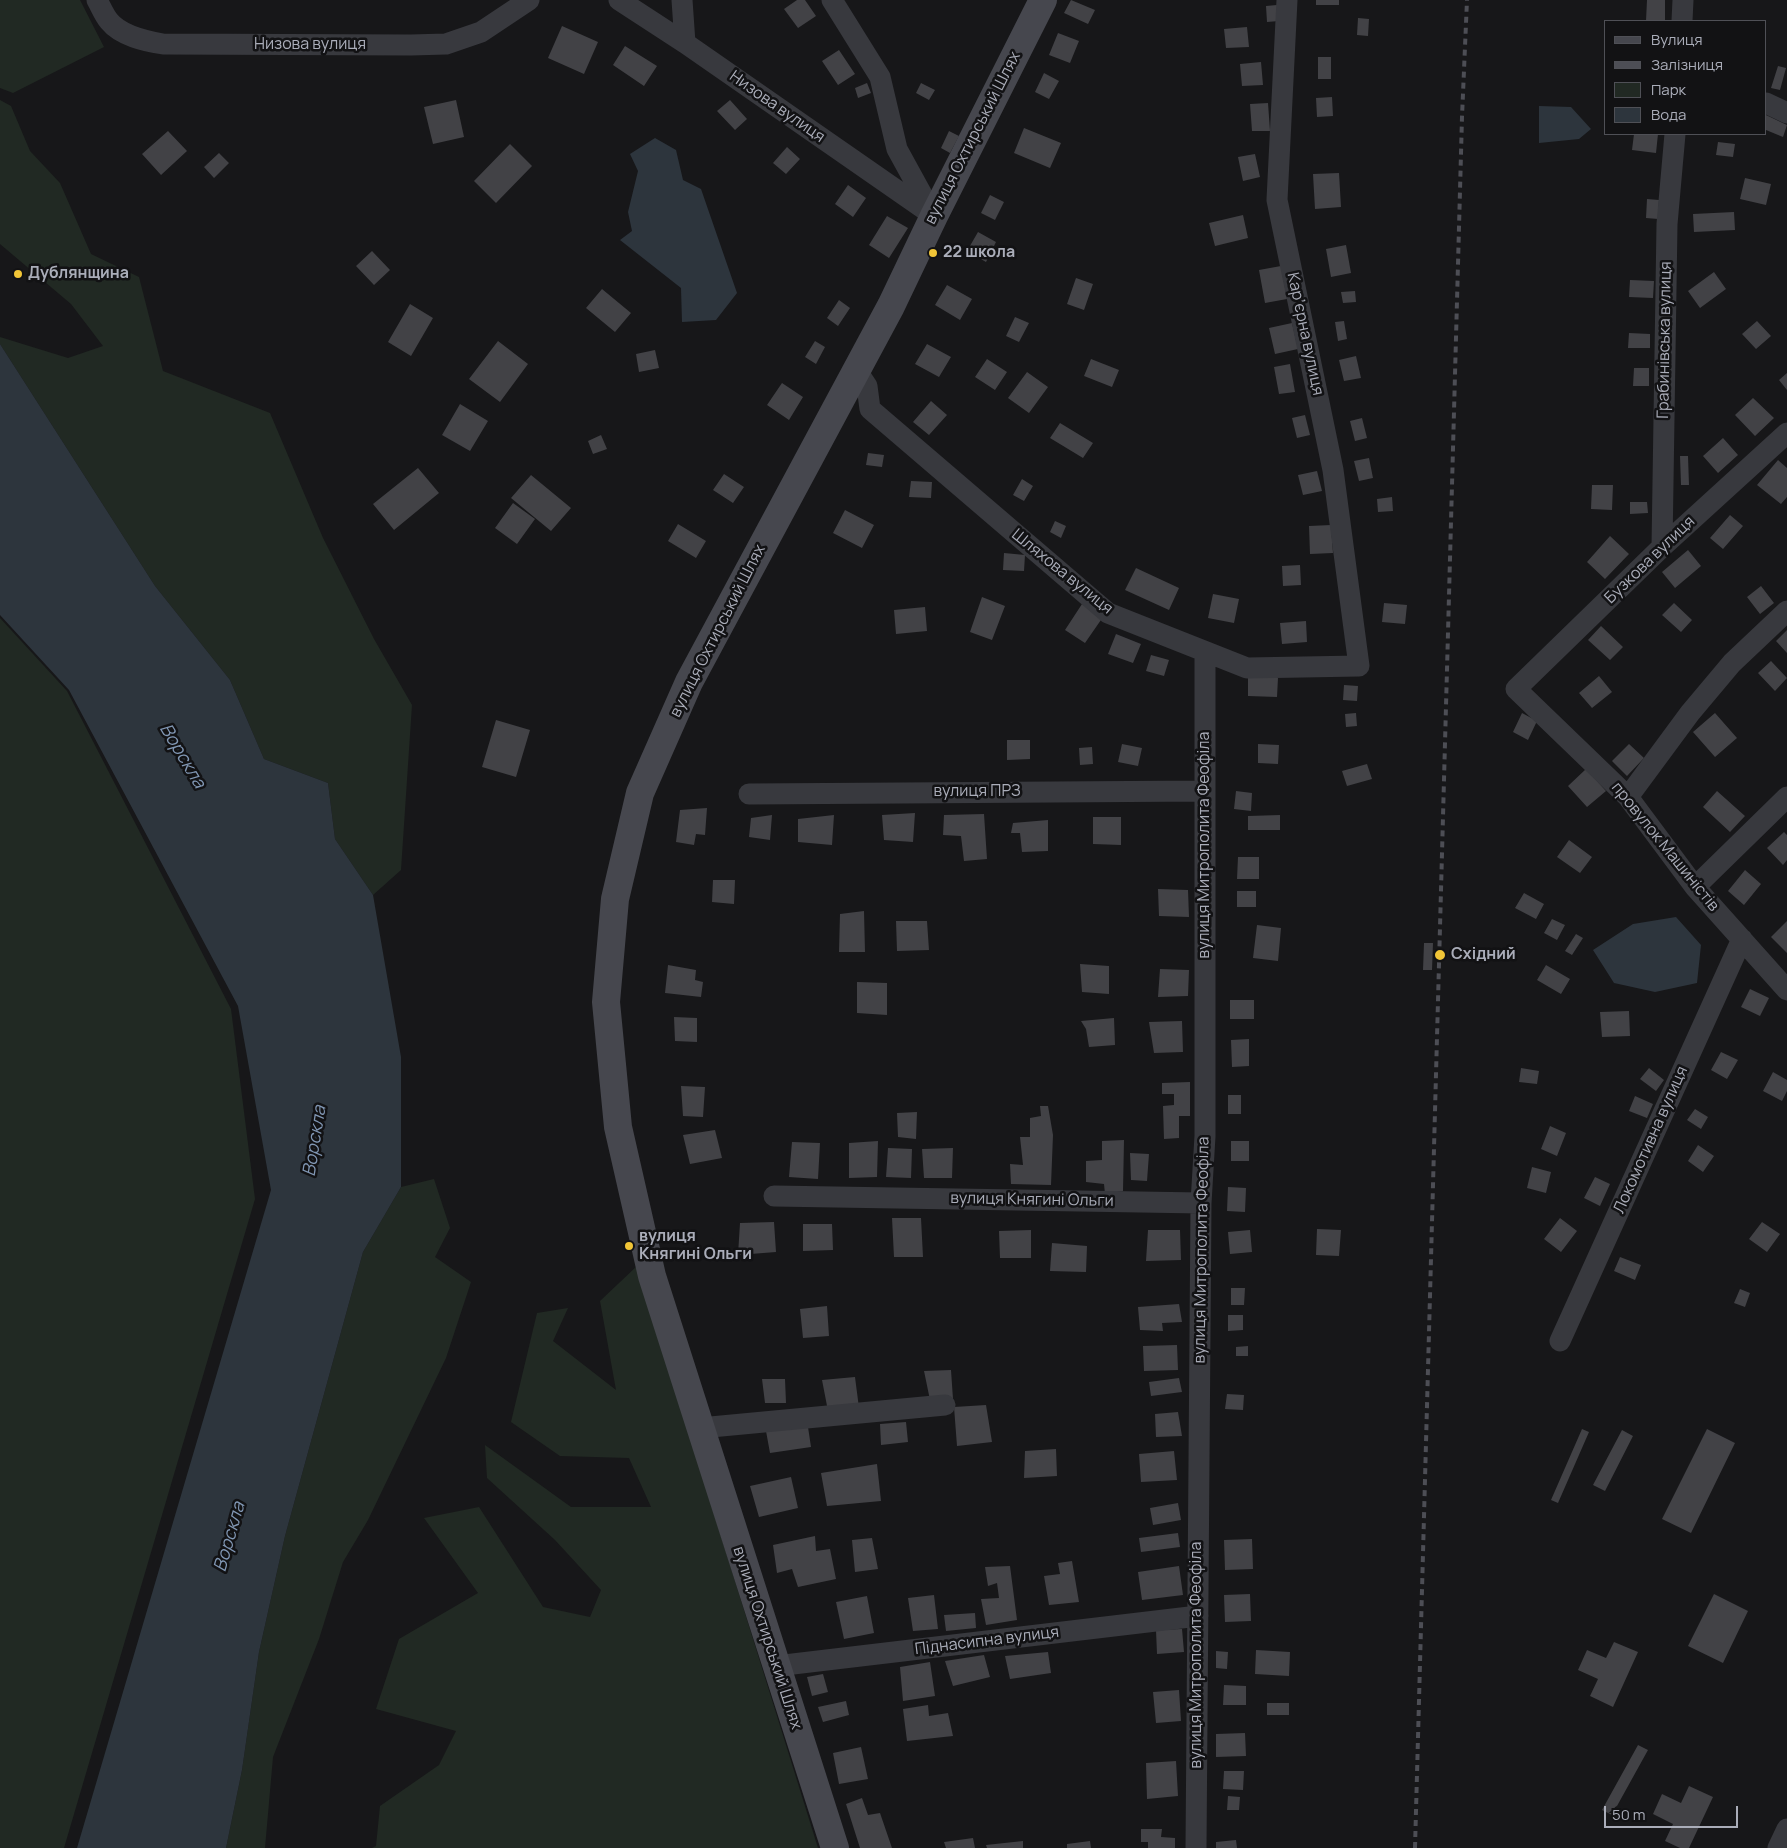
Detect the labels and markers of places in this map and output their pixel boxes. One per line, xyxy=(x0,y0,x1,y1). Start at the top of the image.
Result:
place label: 22 школа xyxy=(943,243,1015,263)
marker: 22 школа xyxy=(927,247,939,259)
place label: Дублянщина xyxy=(28,264,129,284)
marker: Дублянщина xyxy=(12,268,24,280)
place label: Східний xyxy=(1451,945,1516,965)
marker: Східний xyxy=(1433,948,1447,962)
place label: вулиця Княгині Ольги xyxy=(639,1227,752,1265)
marker: вулиця Княгині Ольги xyxy=(623,1240,635,1252)

